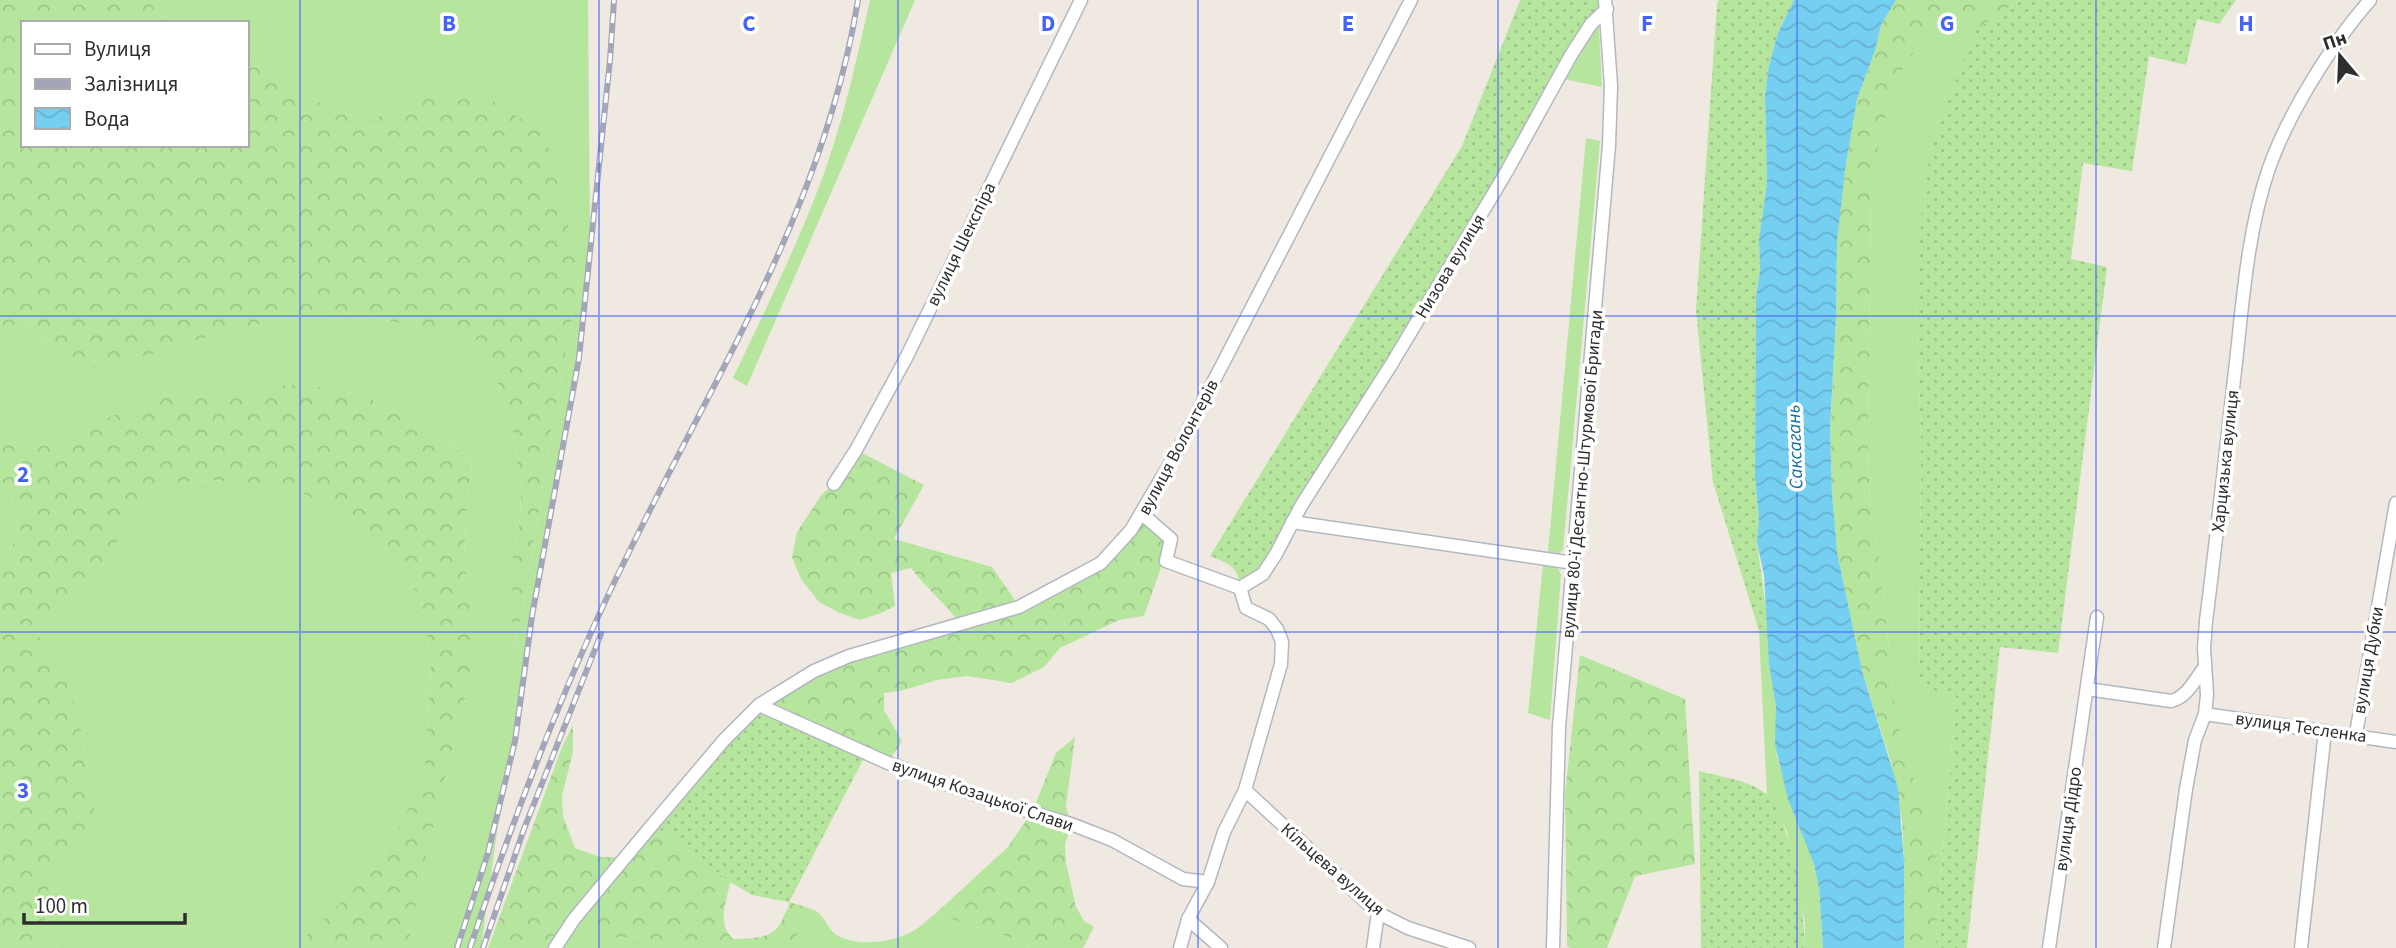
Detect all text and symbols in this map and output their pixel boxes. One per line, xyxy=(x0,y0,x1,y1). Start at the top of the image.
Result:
text: B xyxy=(442,7,456,40)
text: C xyxy=(742,7,756,40)
text: D xyxy=(1041,7,1055,40)
text: E xyxy=(1342,7,1354,40)
text: F xyxy=(1641,7,1653,40)
text: G xyxy=(1940,7,1954,40)
text: H xyxy=(2238,7,2254,40)
legend xyxy=(21,21,248,147)
north arrow xyxy=(2305,21,2375,91)
text: Пн xyxy=(2319,25,2351,58)
text: Вулиця xyxy=(84,34,151,64)
text: Залізниця xyxy=(84,69,178,99)
text: Вода xyxy=(84,104,130,134)
street label: вулиця Шекспіра xyxy=(921,178,1002,310)
street label: Низова вулиця xyxy=(1409,209,1492,323)
street label: вулиця 80-ї Десантно-Штурмової Бригади xyxy=(1556,309,1609,639)
street label: вулиця Волонтерів xyxy=(1132,375,1225,519)
street label: Харцизька вулиця xyxy=(2206,389,2245,534)
water label: Саксагань xyxy=(1781,404,1810,490)
text: 2 xyxy=(17,458,29,491)
street label: вулиця Дубки xyxy=(2347,604,2390,716)
street label: вулиця Тесленка xyxy=(2234,706,2368,749)
street label: вулиця Козацької Слави xyxy=(889,753,1077,838)
street label: вулиця Дідро xyxy=(2049,765,2088,873)
text: 3 xyxy=(17,774,29,807)
street label: Кільцева вулиця xyxy=(1275,817,1390,922)
scale bar xyxy=(24,881,186,925)
text: 100 m xyxy=(35,891,88,921)

